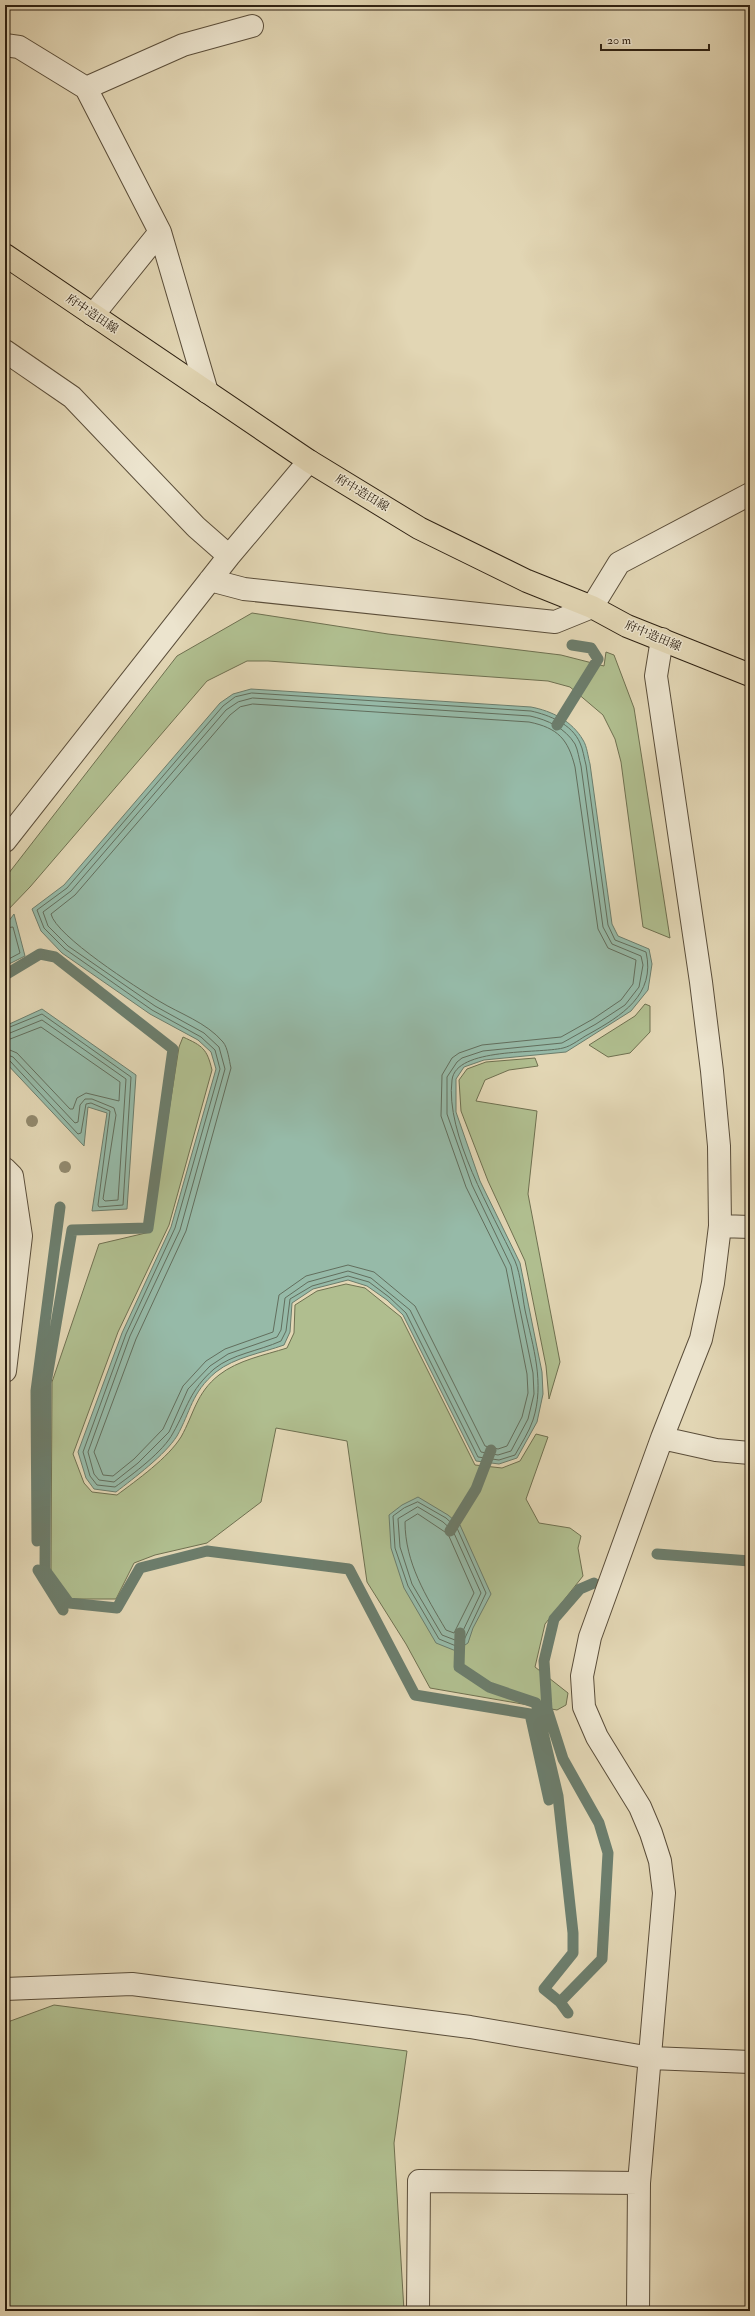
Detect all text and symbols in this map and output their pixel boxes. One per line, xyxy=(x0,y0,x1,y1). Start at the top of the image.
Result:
scale bar xyxy=(601,26,709,52)
text: 20 m xyxy=(607,33,632,48)
street label: 府中造田線 xyxy=(63,291,121,337)
street label: 府中造田線 xyxy=(332,471,392,515)
street label: 府中造田線 xyxy=(622,617,684,655)

